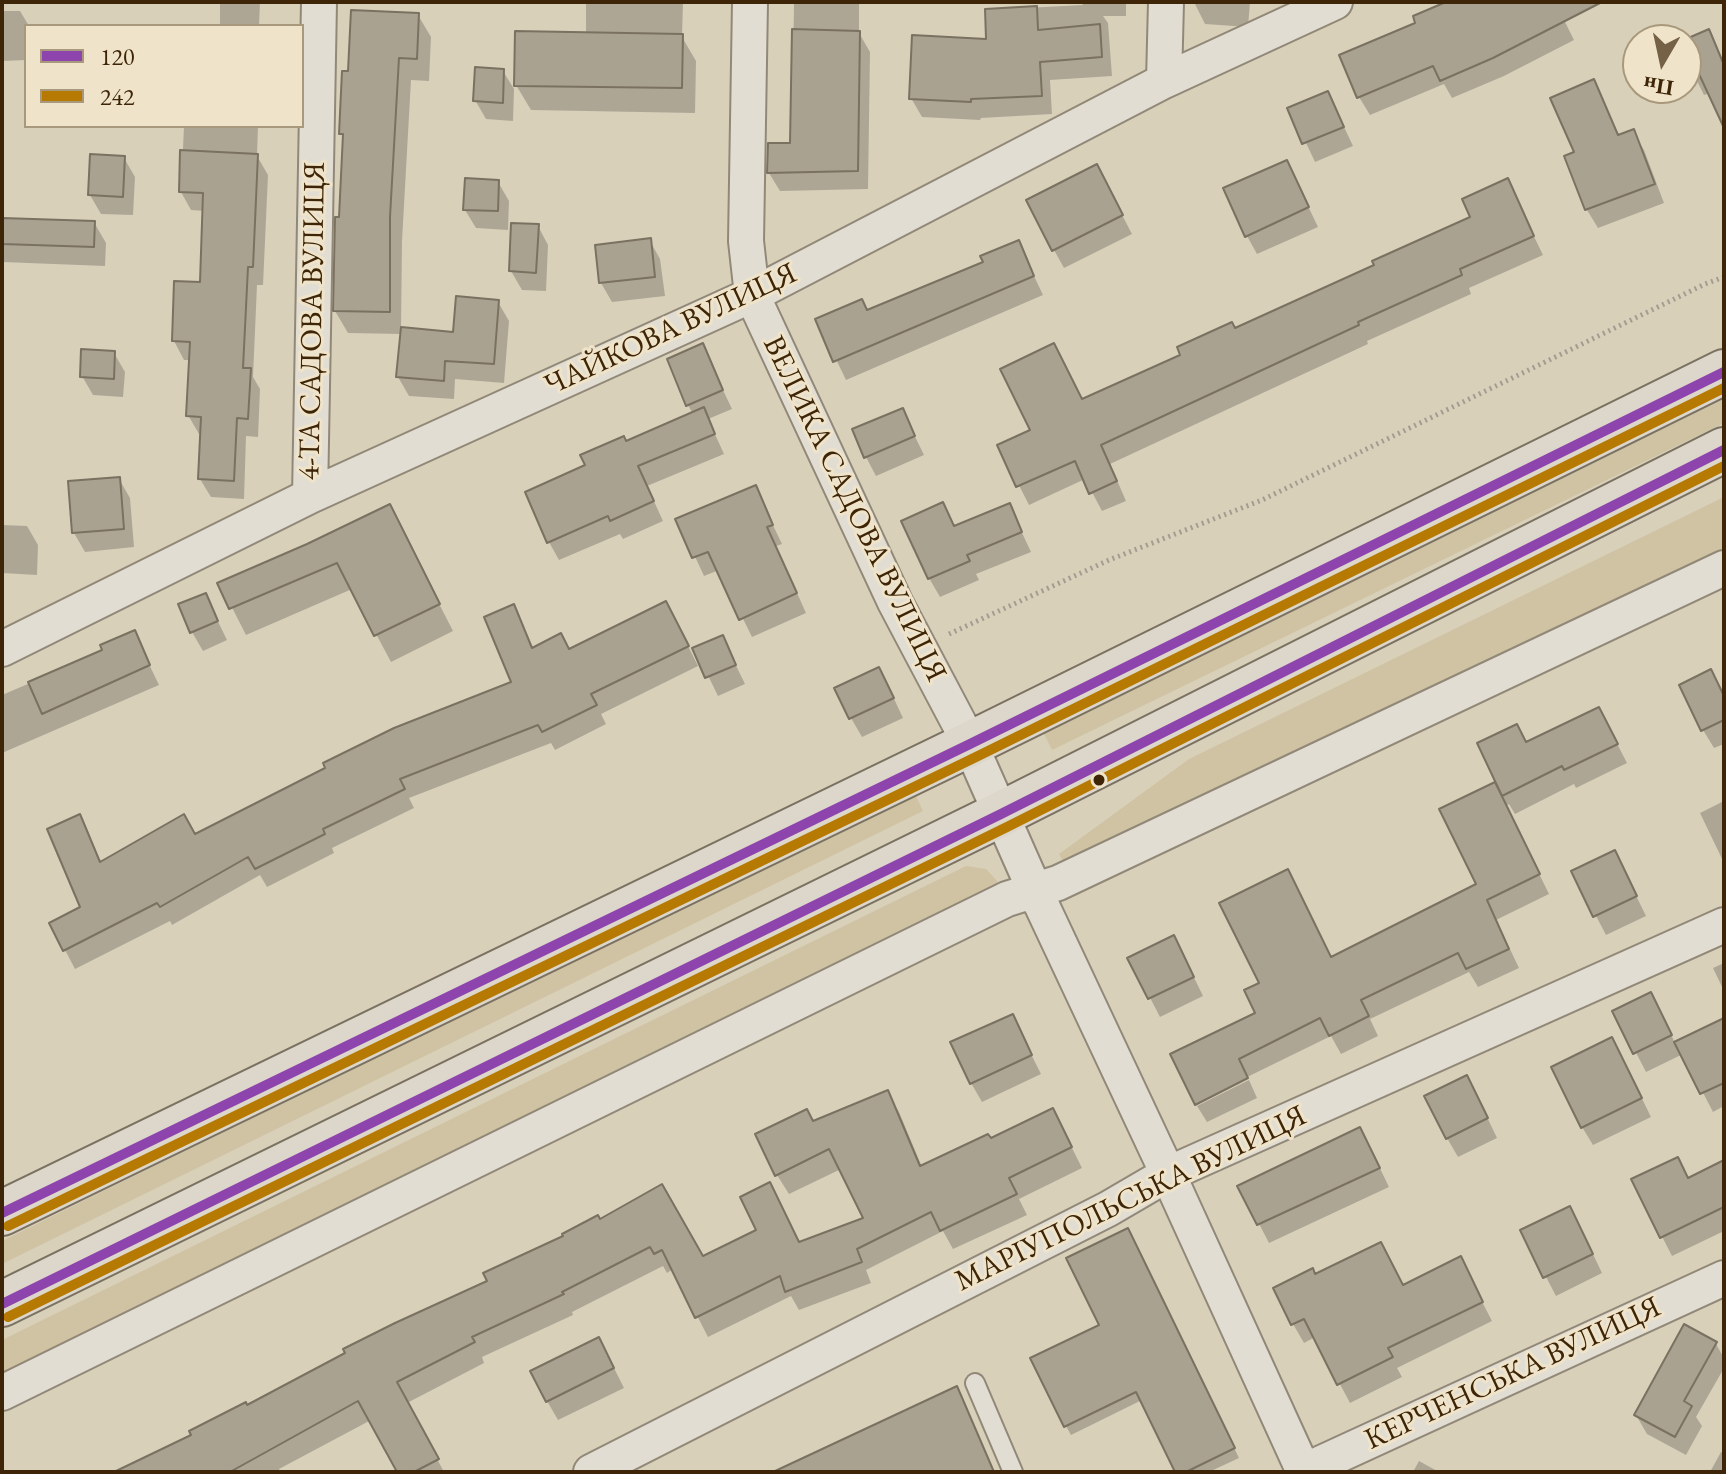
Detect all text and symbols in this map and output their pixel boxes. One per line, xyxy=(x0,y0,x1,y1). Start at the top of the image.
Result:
legend xyxy=(24,24,304,128)
north arrow xyxy=(1622,24,1702,104)
text: 120 xyxy=(100,41,135,72)
text: Пн xyxy=(1641,70,1676,103)
text: 242 xyxy=(100,81,135,112)
street label: 4-ТА САДОВА ВУЛИЦЯ xyxy=(292,161,334,481)
street label: ЧАЙКОВА ВУЛИЦЯ xyxy=(539,256,803,404)
street label: ВЕЛИКА САДОВА ВУЛИЦЯ xyxy=(755,330,953,688)
unlabelled marker xyxy=(1091,772,1107,788)
street label: МАРІУПОЛЬСЬКА ВУЛИЦЯ xyxy=(949,1098,1313,1300)
street label: КЕРЧЕНСЬКА ВУЛИЦЯ xyxy=(1359,1290,1667,1458)

